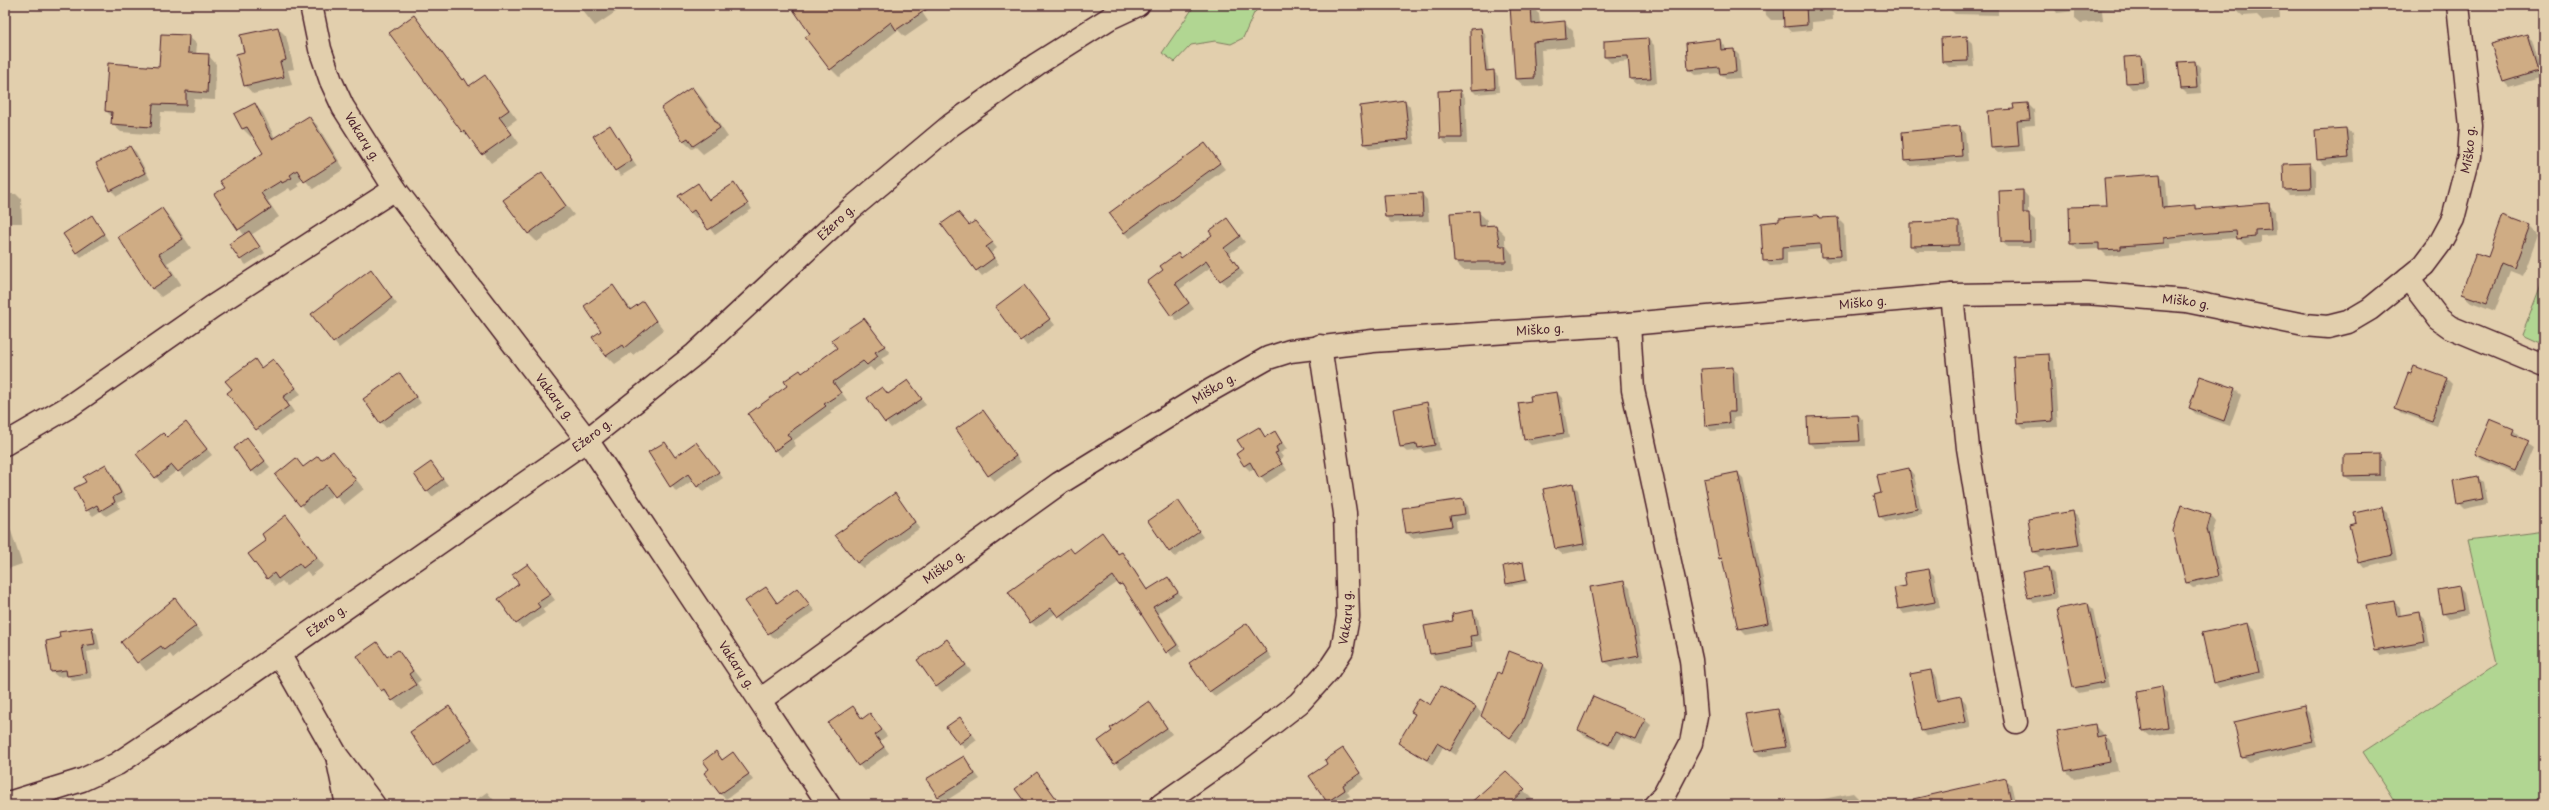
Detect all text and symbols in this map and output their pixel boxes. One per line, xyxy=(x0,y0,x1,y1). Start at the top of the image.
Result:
street label: Vakarų g. xyxy=(341,108,385,165)
street label: Miško g. xyxy=(2455,125,2479,175)
street label: Ežero g. xyxy=(813,200,859,244)
street label: Miško g. xyxy=(2161,289,2212,314)
street label: Miško g. xyxy=(1838,291,1888,313)
street label: Miško g. xyxy=(1515,318,1565,339)
street label: Miško g. xyxy=(1188,368,1239,408)
street label: Vakarų g. xyxy=(531,370,579,424)
street label: Ežero g. xyxy=(568,413,615,456)
street label: Miško g. xyxy=(919,545,968,588)
street label: Vakarų g. xyxy=(1333,590,1356,646)
street label: Ežero g. xyxy=(302,600,350,641)
street label: Vakarų g. xyxy=(715,637,760,693)

